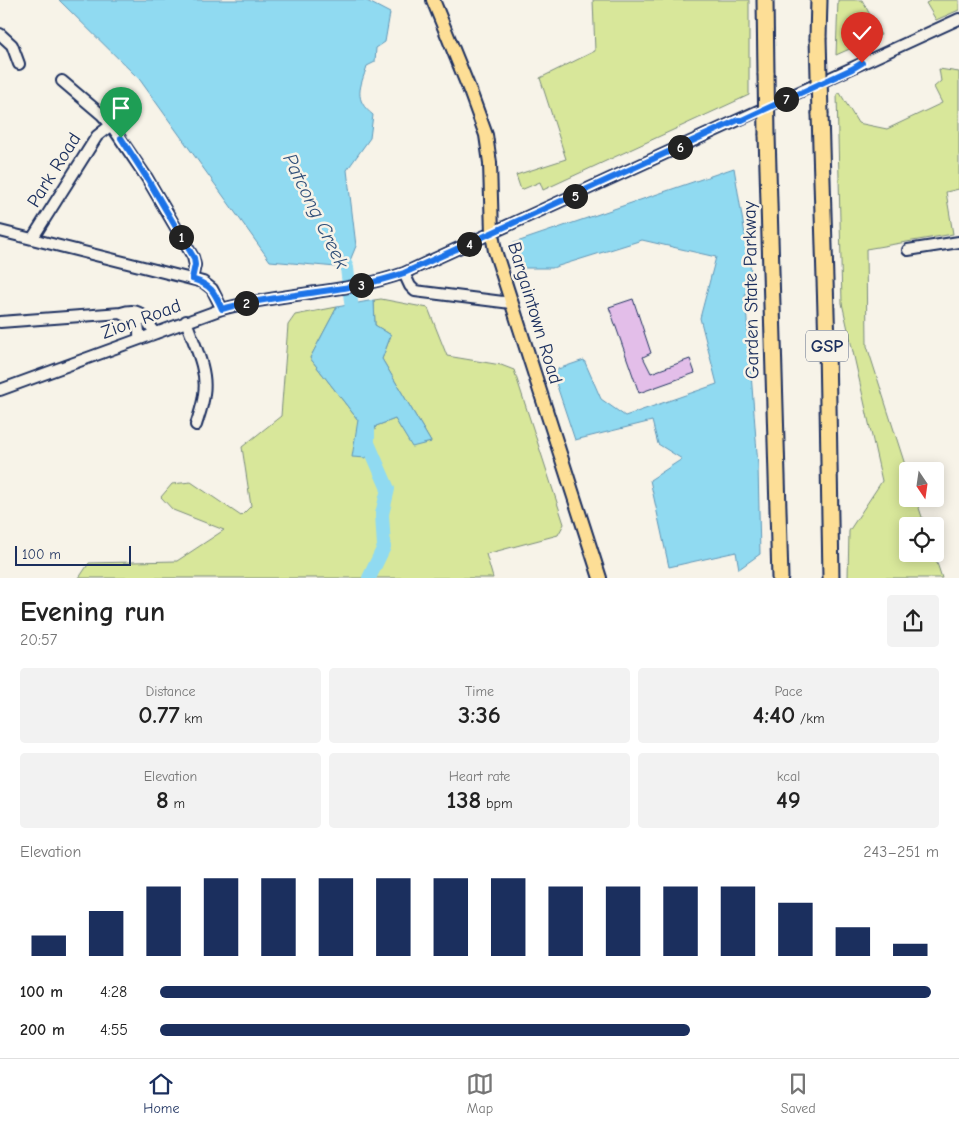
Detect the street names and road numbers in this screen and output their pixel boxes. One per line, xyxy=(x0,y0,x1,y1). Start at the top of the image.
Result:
street label: Park Road xyxy=(22,129,86,211)
street label: Garden State Parkway xyxy=(738,200,764,379)
street label: Bargaintown Road xyxy=(503,239,567,387)
street label: Zion Road xyxy=(98,294,184,344)
road number: GSP xyxy=(806,331,848,362)

